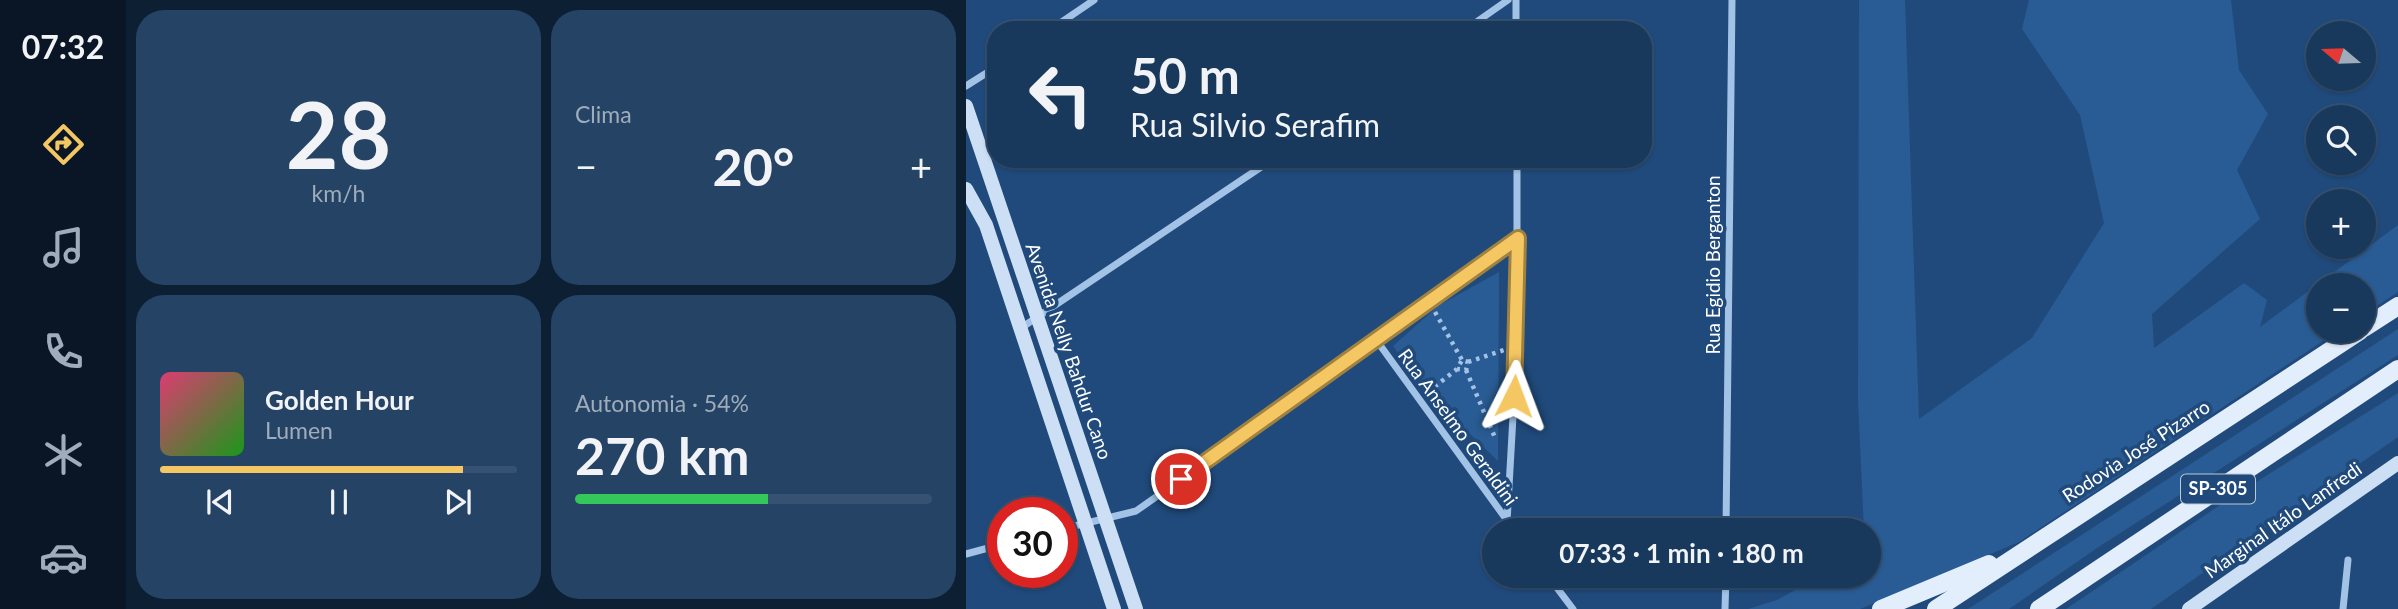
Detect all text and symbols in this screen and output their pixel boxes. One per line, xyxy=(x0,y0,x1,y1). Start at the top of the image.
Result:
north arrow xyxy=(2306,21,2376,91)
map controls xyxy=(2306,21,2376,343)
text: 07:32 xyxy=(22,27,104,66)
text: 50 m xyxy=(1130,46,1240,104)
icon: left xyxy=(1015,49,1106,140)
text: 28 xyxy=(286,79,391,188)
text: Clima xyxy=(575,100,632,128)
text: Rua Silvio Serafim xyxy=(1130,105,1380,144)
button: search xyxy=(2306,105,2376,175)
icon: directions xyxy=(39,120,88,169)
text: 20° xyxy=(713,135,794,197)
text: − xyxy=(575,143,597,189)
text: + xyxy=(910,143,932,189)
street label: Rua Egidio Berganton xyxy=(1701,175,1724,355)
text: km/h xyxy=(312,179,365,207)
button: + xyxy=(2306,189,2376,259)
icon: music xyxy=(39,223,88,272)
street label: Avenida Nelly Bahdur Cano xyxy=(1022,240,1117,462)
button: − xyxy=(2306,273,2376,343)
icon: phone xyxy=(39,327,88,376)
street label: Rua Anselmo Geraldini xyxy=(1394,344,1523,510)
position arrow xyxy=(1477,359,1551,433)
text: Golden Hour xyxy=(265,384,414,416)
text: Autonomia · 54% xyxy=(575,389,749,417)
street label: Rodovia José Pizarro xyxy=(2058,394,2214,507)
text: Lumen xyxy=(265,416,333,444)
text: 270 km xyxy=(575,424,749,486)
icon: climate xyxy=(39,430,88,479)
pin xyxy=(1151,449,1211,509)
street label: Marginal Itálo Lanfredi xyxy=(2200,457,2366,583)
icon: arrive xyxy=(1162,460,1200,498)
road number: SP-305 xyxy=(2181,475,2255,504)
icon: previous xyxy=(201,483,239,521)
icon: pause xyxy=(320,483,358,521)
icon: next xyxy=(439,483,477,521)
speed limit sign: 30 xyxy=(987,497,1078,588)
icon: car xyxy=(39,533,88,582)
text: 07:33 · 1 min · 180 m xyxy=(1559,537,1804,569)

